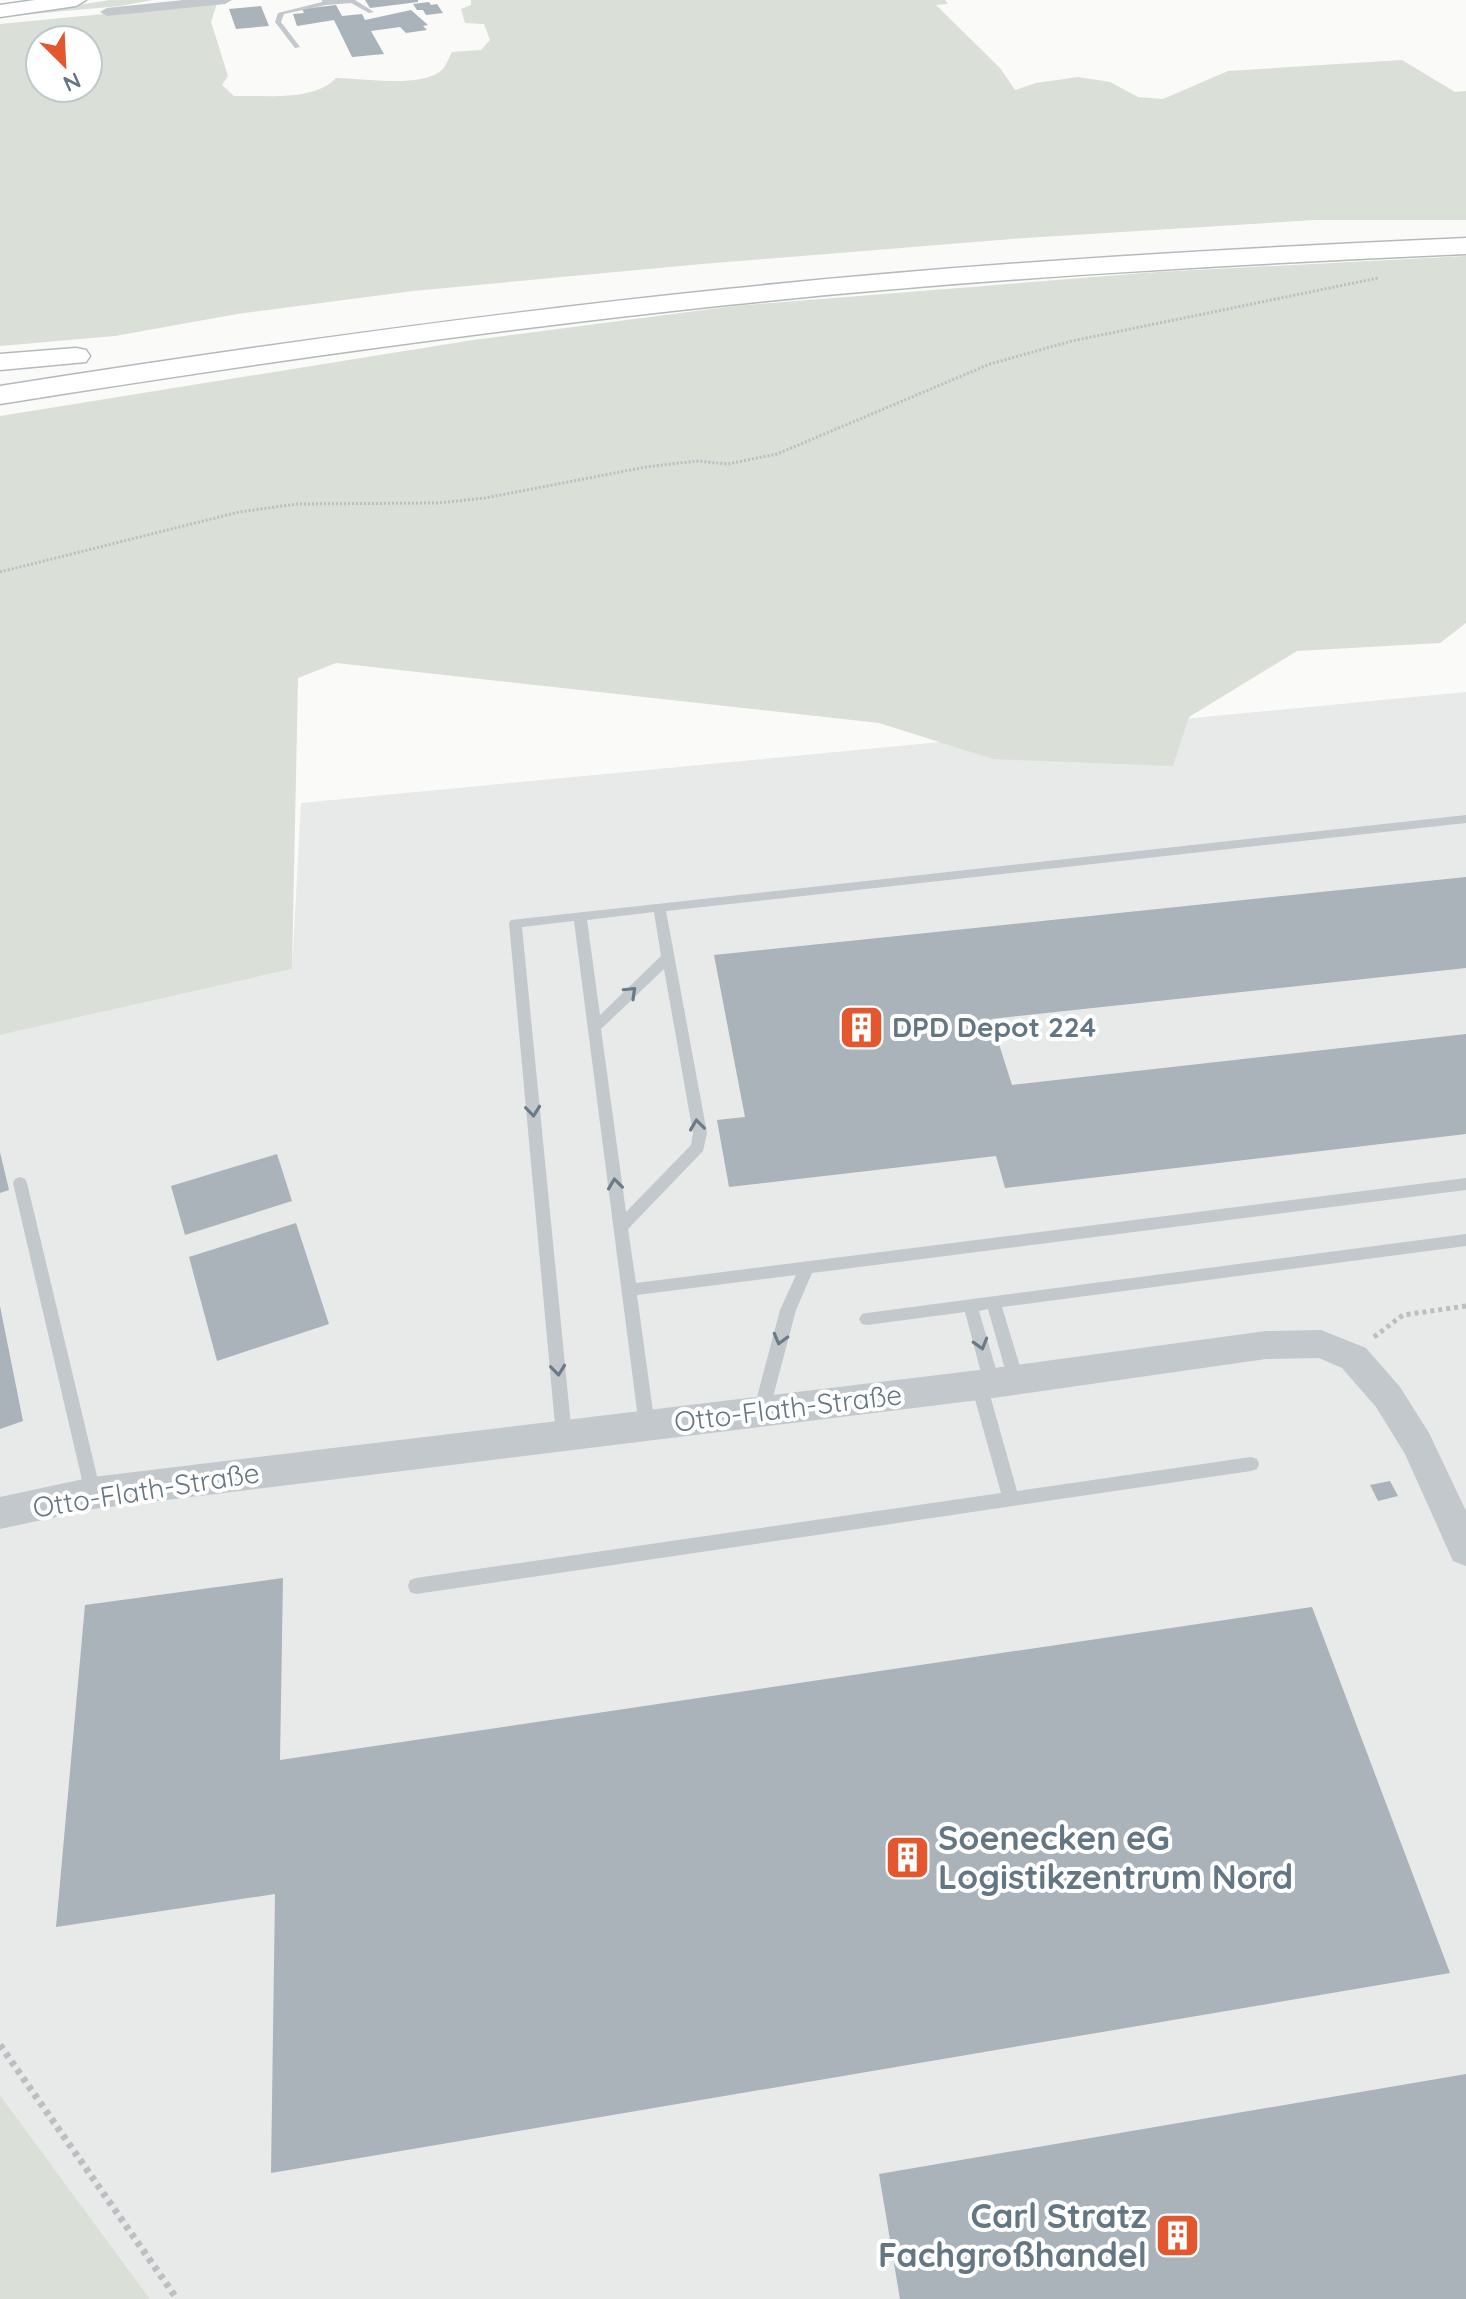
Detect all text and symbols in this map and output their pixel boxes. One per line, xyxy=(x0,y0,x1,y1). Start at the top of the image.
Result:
north arrow xyxy=(24,24,104,104)
text: N xyxy=(59,66,85,98)
one-way arrow xyxy=(622,987,636,1002)
building icon: DPD Depot 224 xyxy=(837,1003,885,1051)
place label: DPD Depot 224 xyxy=(892,1009,1096,1044)
one-way arrow xyxy=(524,1105,541,1118)
one-way arrow xyxy=(689,1118,706,1131)
one-way arrow xyxy=(607,1178,624,1191)
one-way arrow xyxy=(773,1331,790,1345)
one-way arrow xyxy=(971,1337,988,1351)
one-way arrow xyxy=(549,1364,566,1377)
street label: Otto-Flath-Straße xyxy=(672,1376,904,1439)
street label: Otto-Flath-Straße xyxy=(30,1454,262,1525)
place label: Soenecken eG Logistikzentrum Nord xyxy=(938,1816,1293,1898)
building icon: Soenecken eG Logistikzentrum Nord xyxy=(883,1834,931,1882)
place label: Carl Stratz Fachgroßhandel xyxy=(878,2194,1147,2276)
building icon: Carl Stratz Fachgroßhandel xyxy=(1154,2212,1202,2260)

